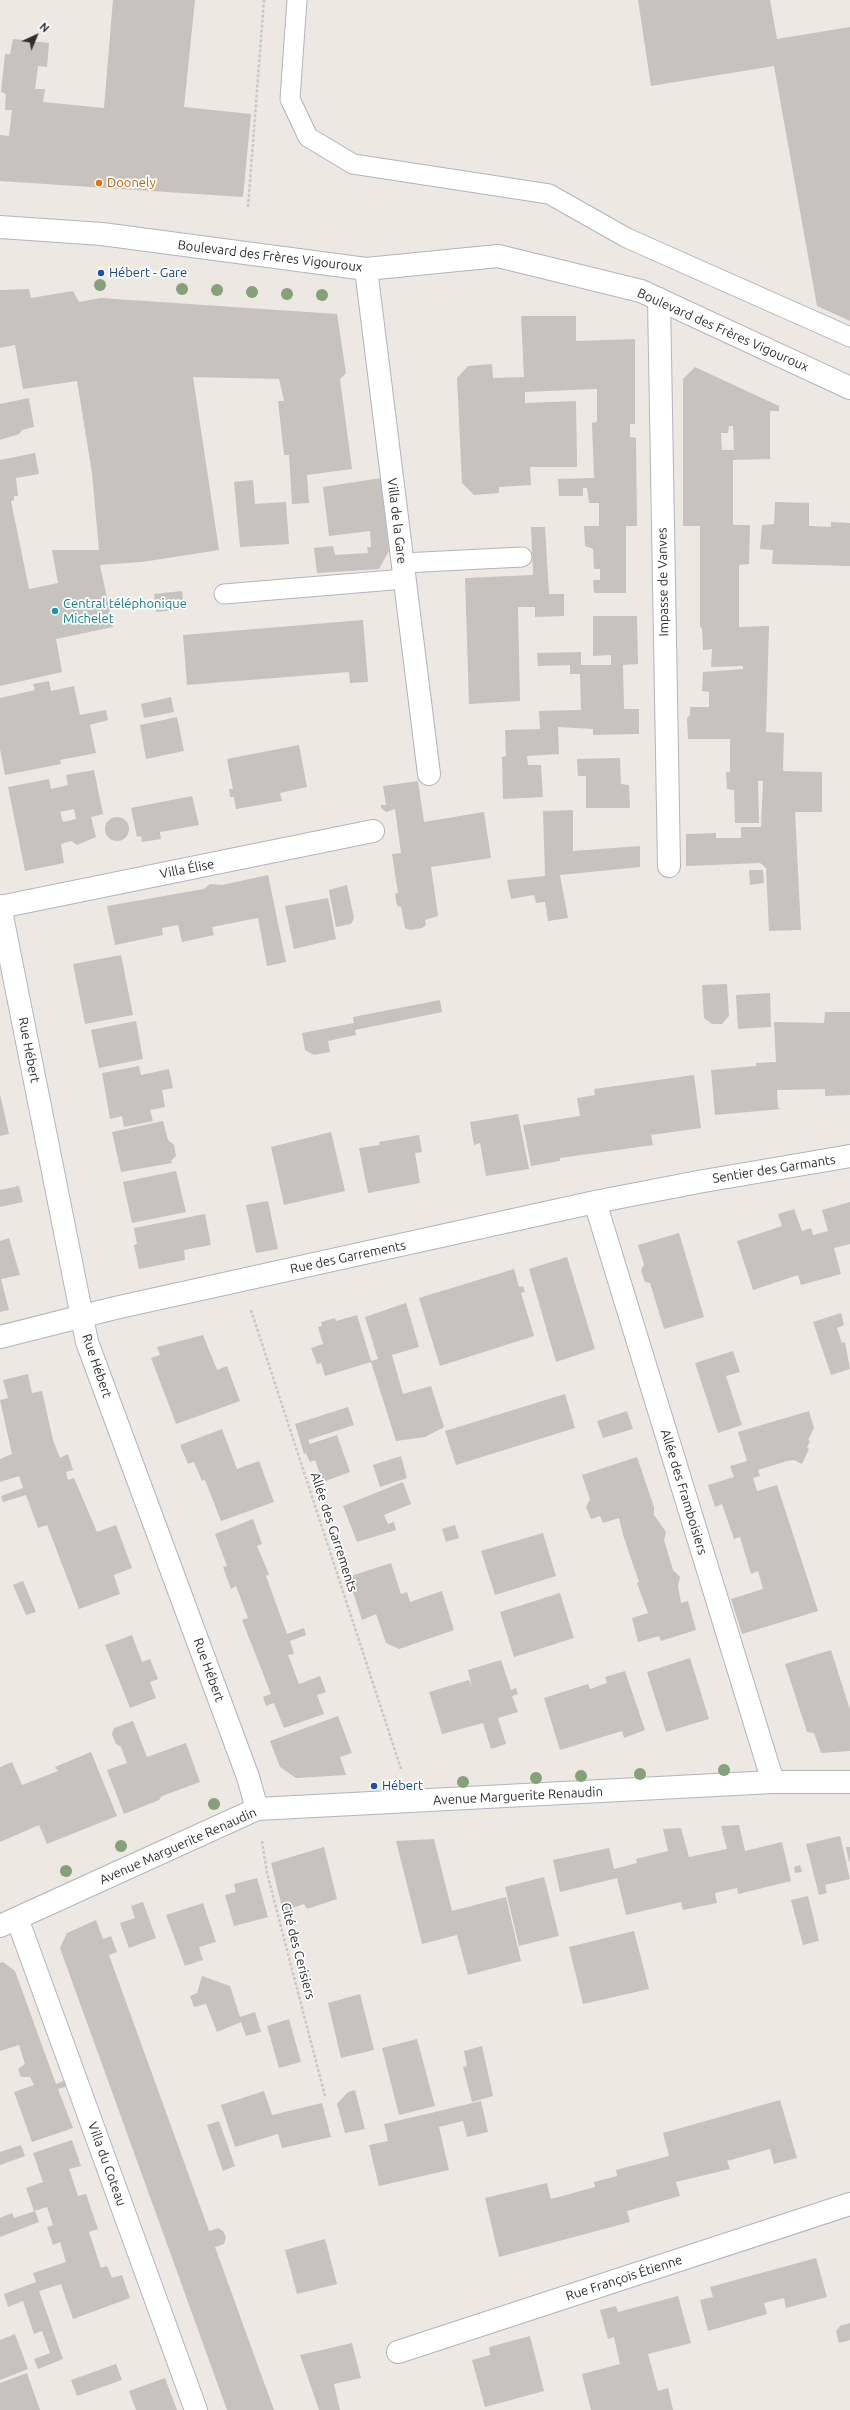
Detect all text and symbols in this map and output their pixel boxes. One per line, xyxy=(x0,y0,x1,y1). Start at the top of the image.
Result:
north arrow xyxy=(16,16,56,56)
text: N xyxy=(37,20,51,35)
place label: Doonely xyxy=(107,175,156,191)
marker: Doonely xyxy=(94,178,104,188)
street label: Boulevard des Frères Vigouroux xyxy=(177,237,363,275)
place label: Hébert - Gare xyxy=(109,265,187,281)
marker: Hébert - Gare xyxy=(96,268,106,278)
street label: Boulevard des Frères Vigouroux xyxy=(635,285,811,375)
street label: Villa de la Gare xyxy=(384,477,410,565)
street label: Impasse de Vanves xyxy=(654,527,672,637)
place label: Central téléphonique Michelet xyxy=(63,596,187,627)
marker: Central téléphonique Michelet xyxy=(50,606,60,616)
street label: Villa Élise xyxy=(159,856,215,882)
street label: Rue Hébert xyxy=(15,1016,43,1084)
street label: Sentier des Garmants xyxy=(711,1152,837,1186)
street label: Rue des Garrements xyxy=(289,1237,407,1277)
street label: Rue Hébert xyxy=(79,1332,115,1400)
street label: Allée des Framboisiers xyxy=(657,1427,711,1557)
street label: Allée des Garrements xyxy=(307,1470,361,1594)
street label: Rue Hébert xyxy=(190,1636,228,1704)
place label: Hébert xyxy=(382,1778,423,1794)
marker: Hébert xyxy=(369,1781,379,1791)
street label: Avenue Marguerite Renaudin xyxy=(433,1784,603,1808)
street label: Avenue Marguerite Renaudin xyxy=(97,1804,259,1888)
street label: Cité des Cerisiers xyxy=(278,1901,318,2001)
street label: Villa du Coteau xyxy=(85,2120,129,2208)
street label: Rue François Étienne xyxy=(564,2252,684,2304)

